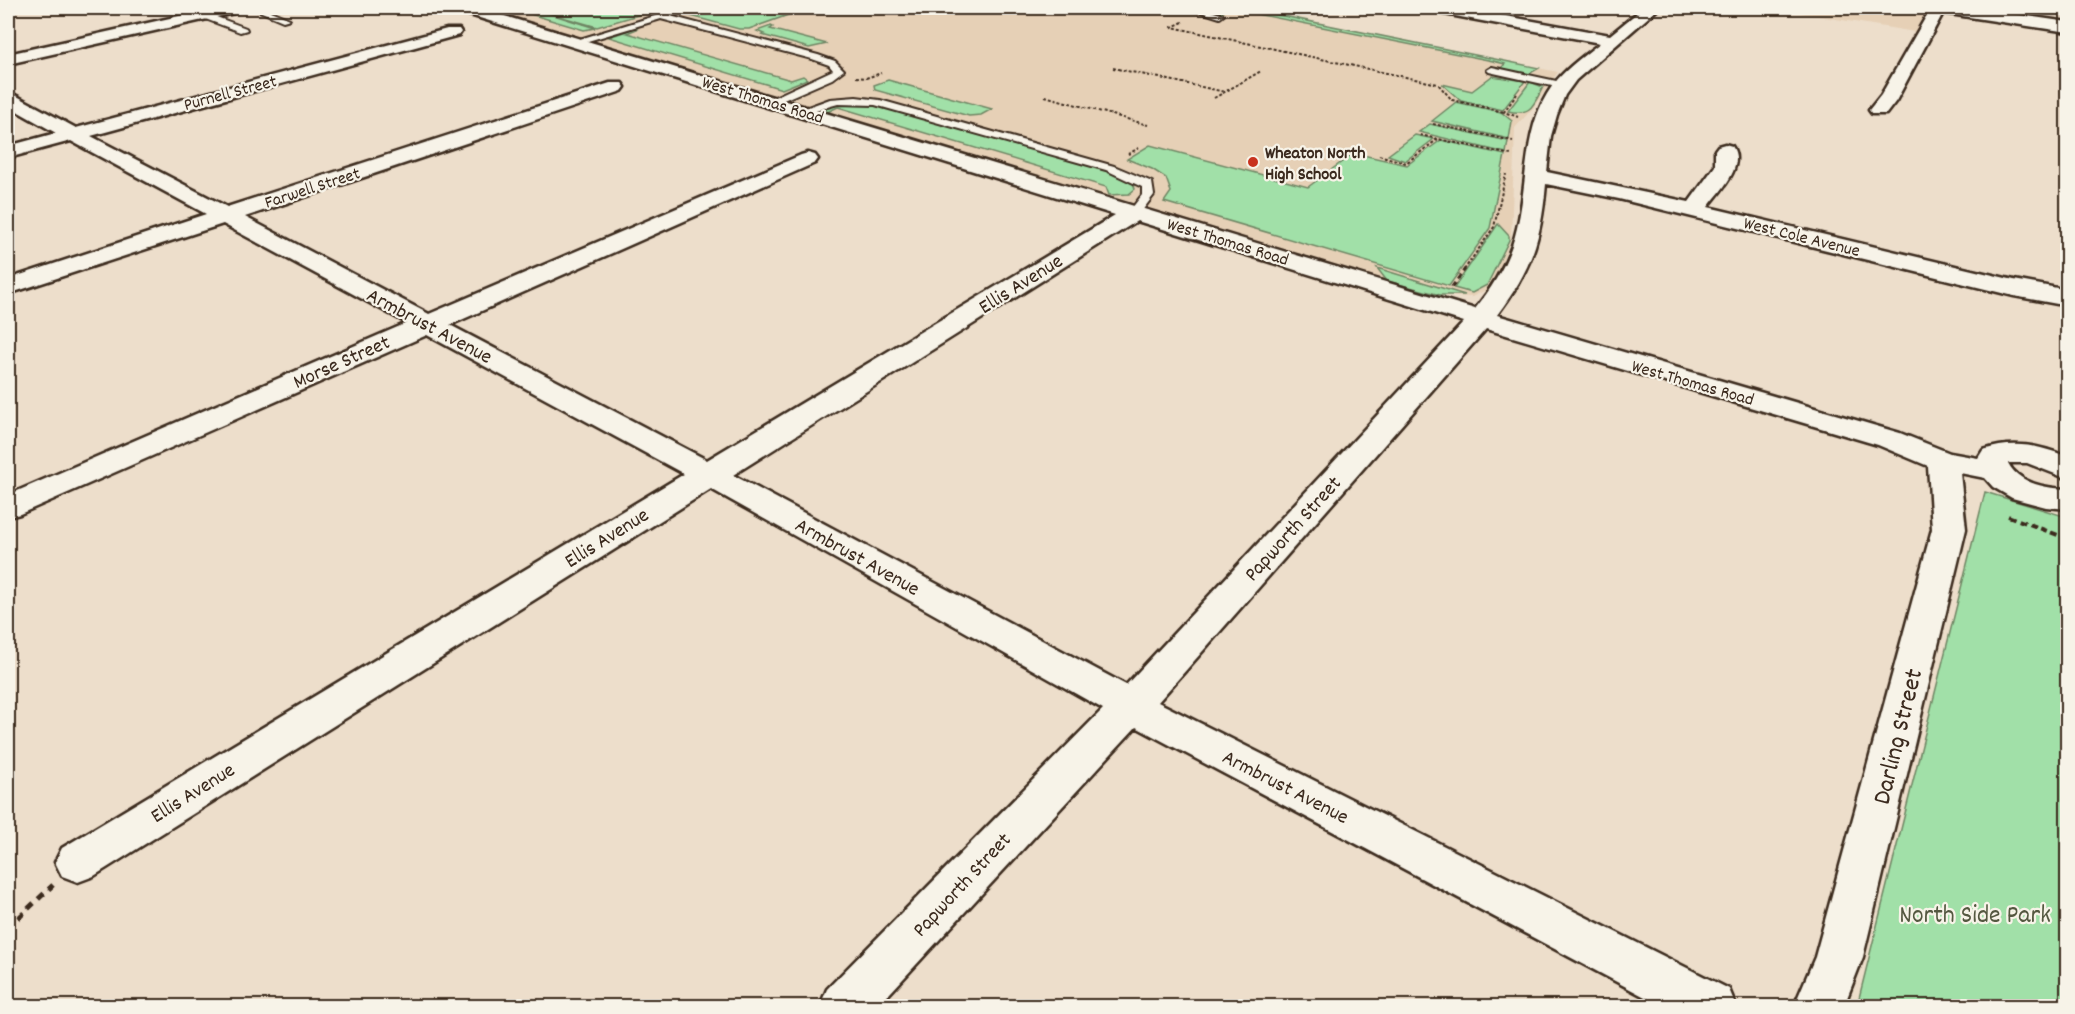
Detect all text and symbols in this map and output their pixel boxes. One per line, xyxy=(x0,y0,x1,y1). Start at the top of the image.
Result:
street label: Purnell Street xyxy=(181,70,280,119)
street label: West Thomas Road xyxy=(698,71,826,132)
place label: Wheaton North High School xyxy=(1265,142,1366,188)
marker: Wheaton North High School xyxy=(1246,155,1260,169)
street label: Farwell Street xyxy=(262,162,364,217)
street label: West Cole Avenue xyxy=(1741,212,1862,265)
street label: West Thomas Road xyxy=(1163,213,1291,274)
street label: Ellis Avenue xyxy=(974,248,1070,323)
street label: Armbrust Avenue xyxy=(360,282,497,373)
street label: Morse Street xyxy=(289,329,396,398)
street label: West Thomas Road xyxy=(1628,355,1756,414)
street label: Papworth Street xyxy=(1239,470,1350,589)
street label: Ellis Avenue xyxy=(560,502,656,577)
street label: Armbrust Avenue xyxy=(789,512,924,605)
street label: Darling Street xyxy=(1865,665,1934,809)
street label: Armbrust Avenue xyxy=(1216,744,1353,833)
street label: Ellis Avenue xyxy=(146,757,242,832)
street label: Papworth Street xyxy=(907,827,1020,945)
park label: North Side Park xyxy=(1899,898,2051,935)

